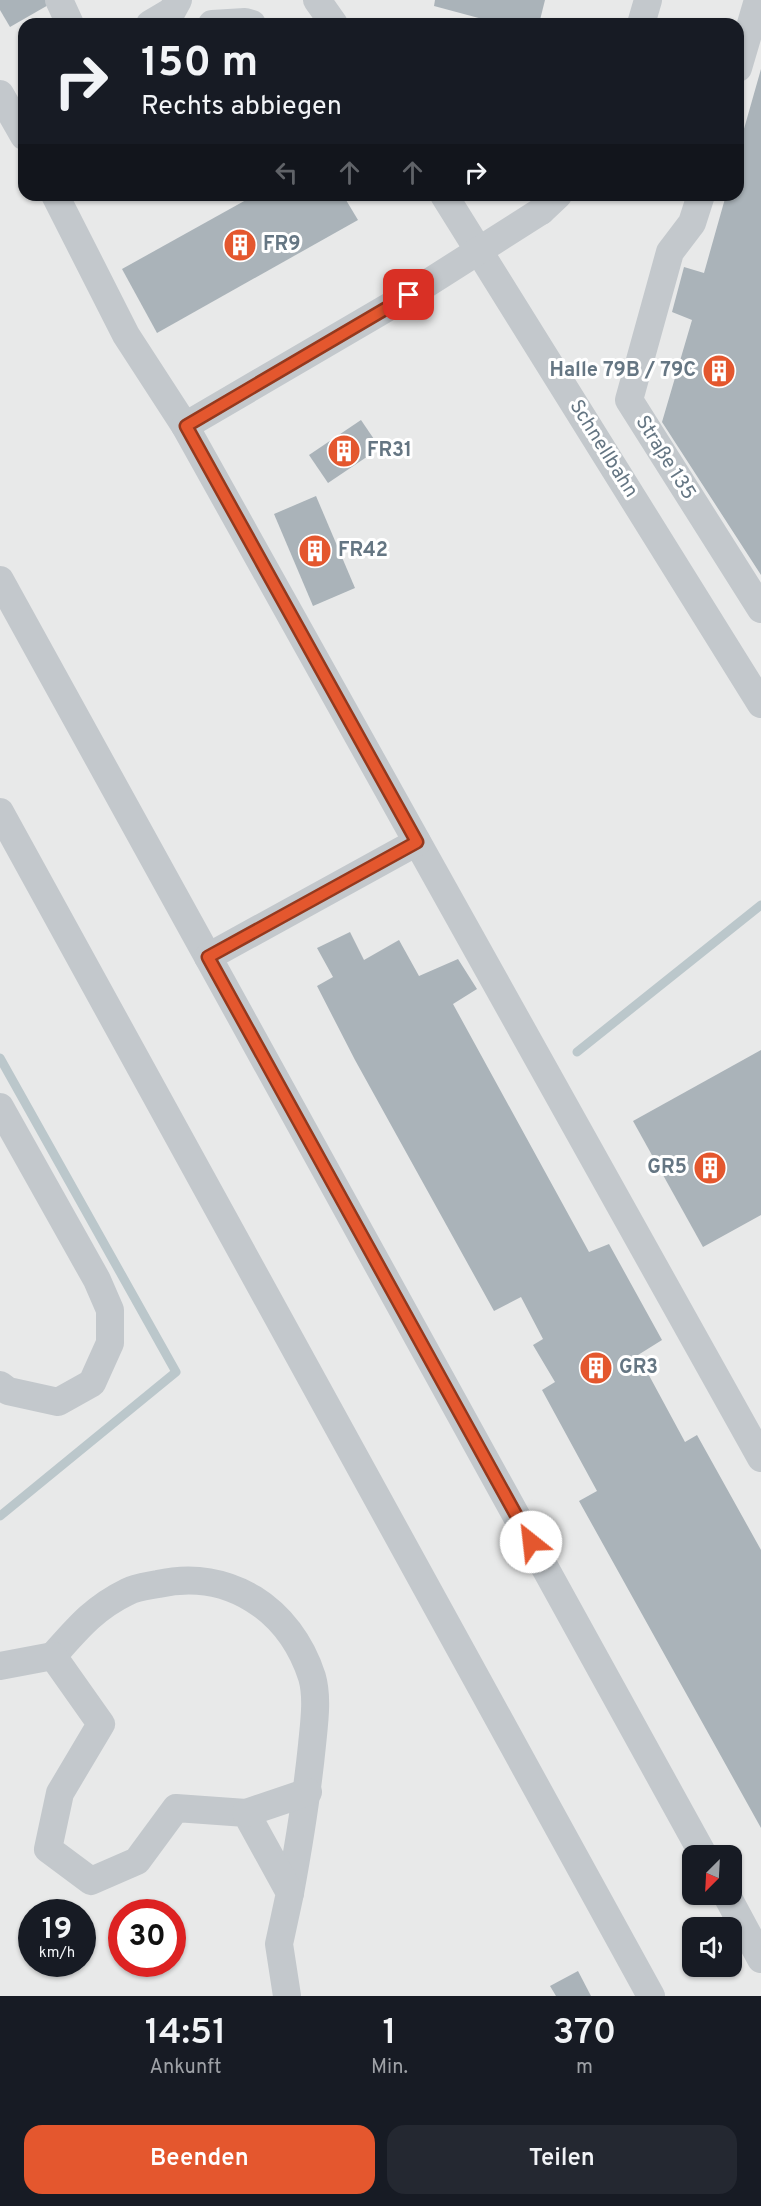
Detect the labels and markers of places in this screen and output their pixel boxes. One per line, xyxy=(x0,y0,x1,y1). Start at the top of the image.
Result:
building icon: FR9 xyxy=(222,227,258,263)
place label: FR9 xyxy=(263,232,301,258)
pin xyxy=(383,269,434,320)
building icon: Halle 79B / 79C xyxy=(701,353,737,389)
place label: Halle 79B / 79C xyxy=(549,358,696,384)
building icon: FR31 xyxy=(326,433,362,469)
place label: FR31 xyxy=(367,438,412,464)
building icon: FR42 xyxy=(297,533,333,569)
place label: FR42 xyxy=(338,538,388,564)
building icon: GR5 xyxy=(692,1150,728,1186)
place label: GR5 xyxy=(647,1155,687,1181)
building icon: GR3 xyxy=(578,1350,614,1386)
place label: GR3 xyxy=(619,1355,658,1381)

